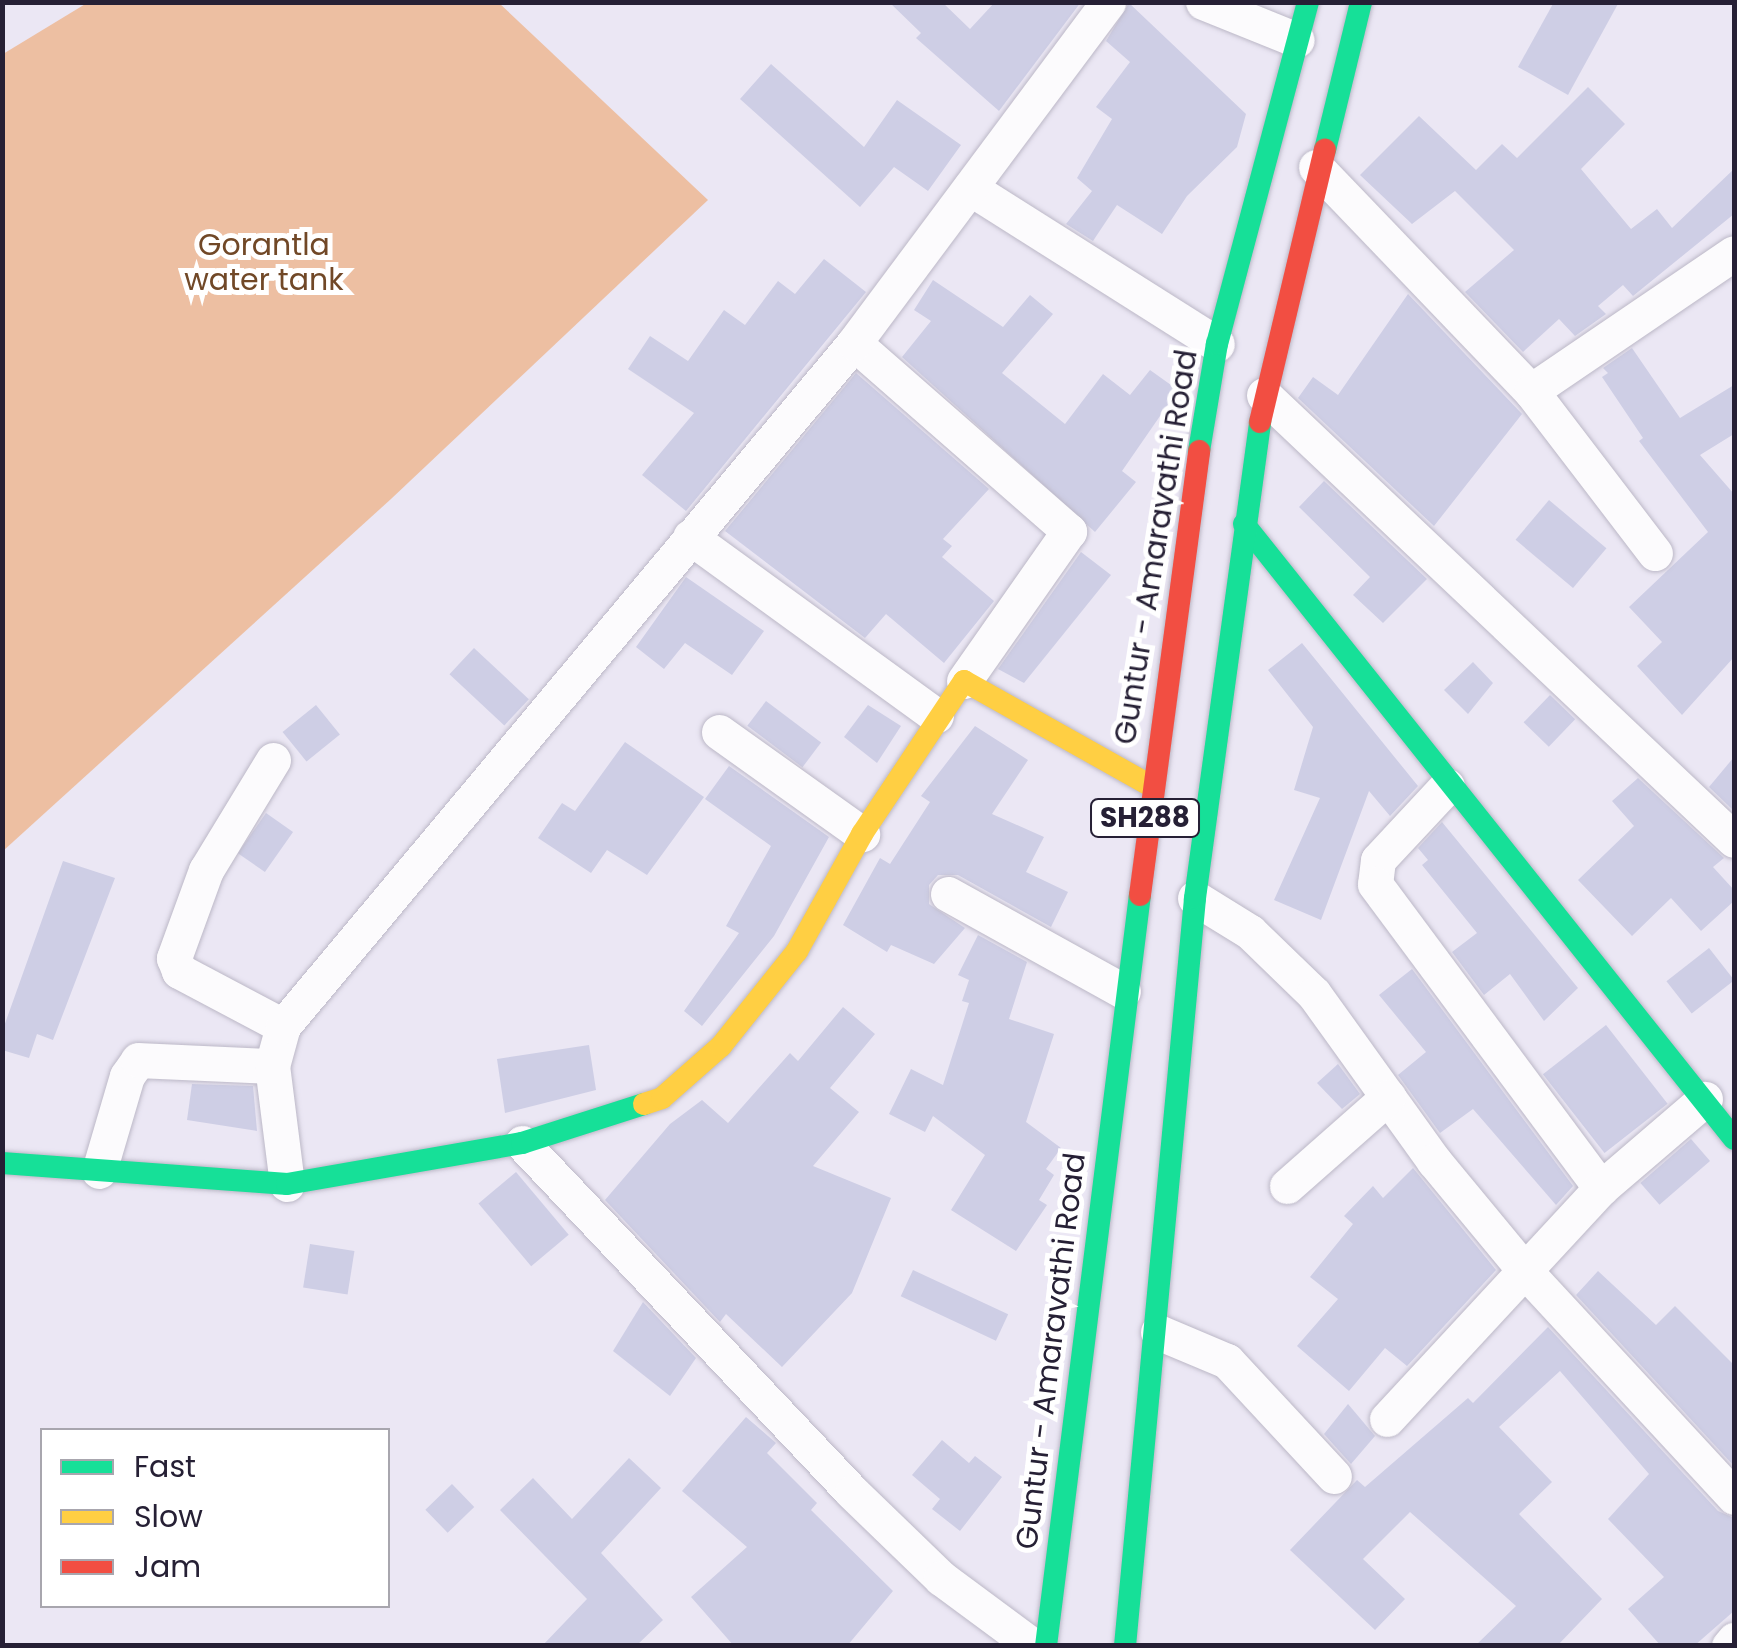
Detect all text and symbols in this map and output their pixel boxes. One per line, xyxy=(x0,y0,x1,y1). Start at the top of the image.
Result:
park label: Gorantla water tank xyxy=(184,227,344,298)
street label: Guntur - Amaravathi Road xyxy=(1107,347,1205,747)
road number: SH288 xyxy=(1090,795,1200,841)
street label: Guntur - Amaravathi Road xyxy=(1009,1151,1093,1551)
legend xyxy=(40,1428,390,1608)
text: Fast xyxy=(134,1445,196,1488)
text: Slow xyxy=(134,1495,203,1538)
text: Jam xyxy=(134,1545,201,1588)

